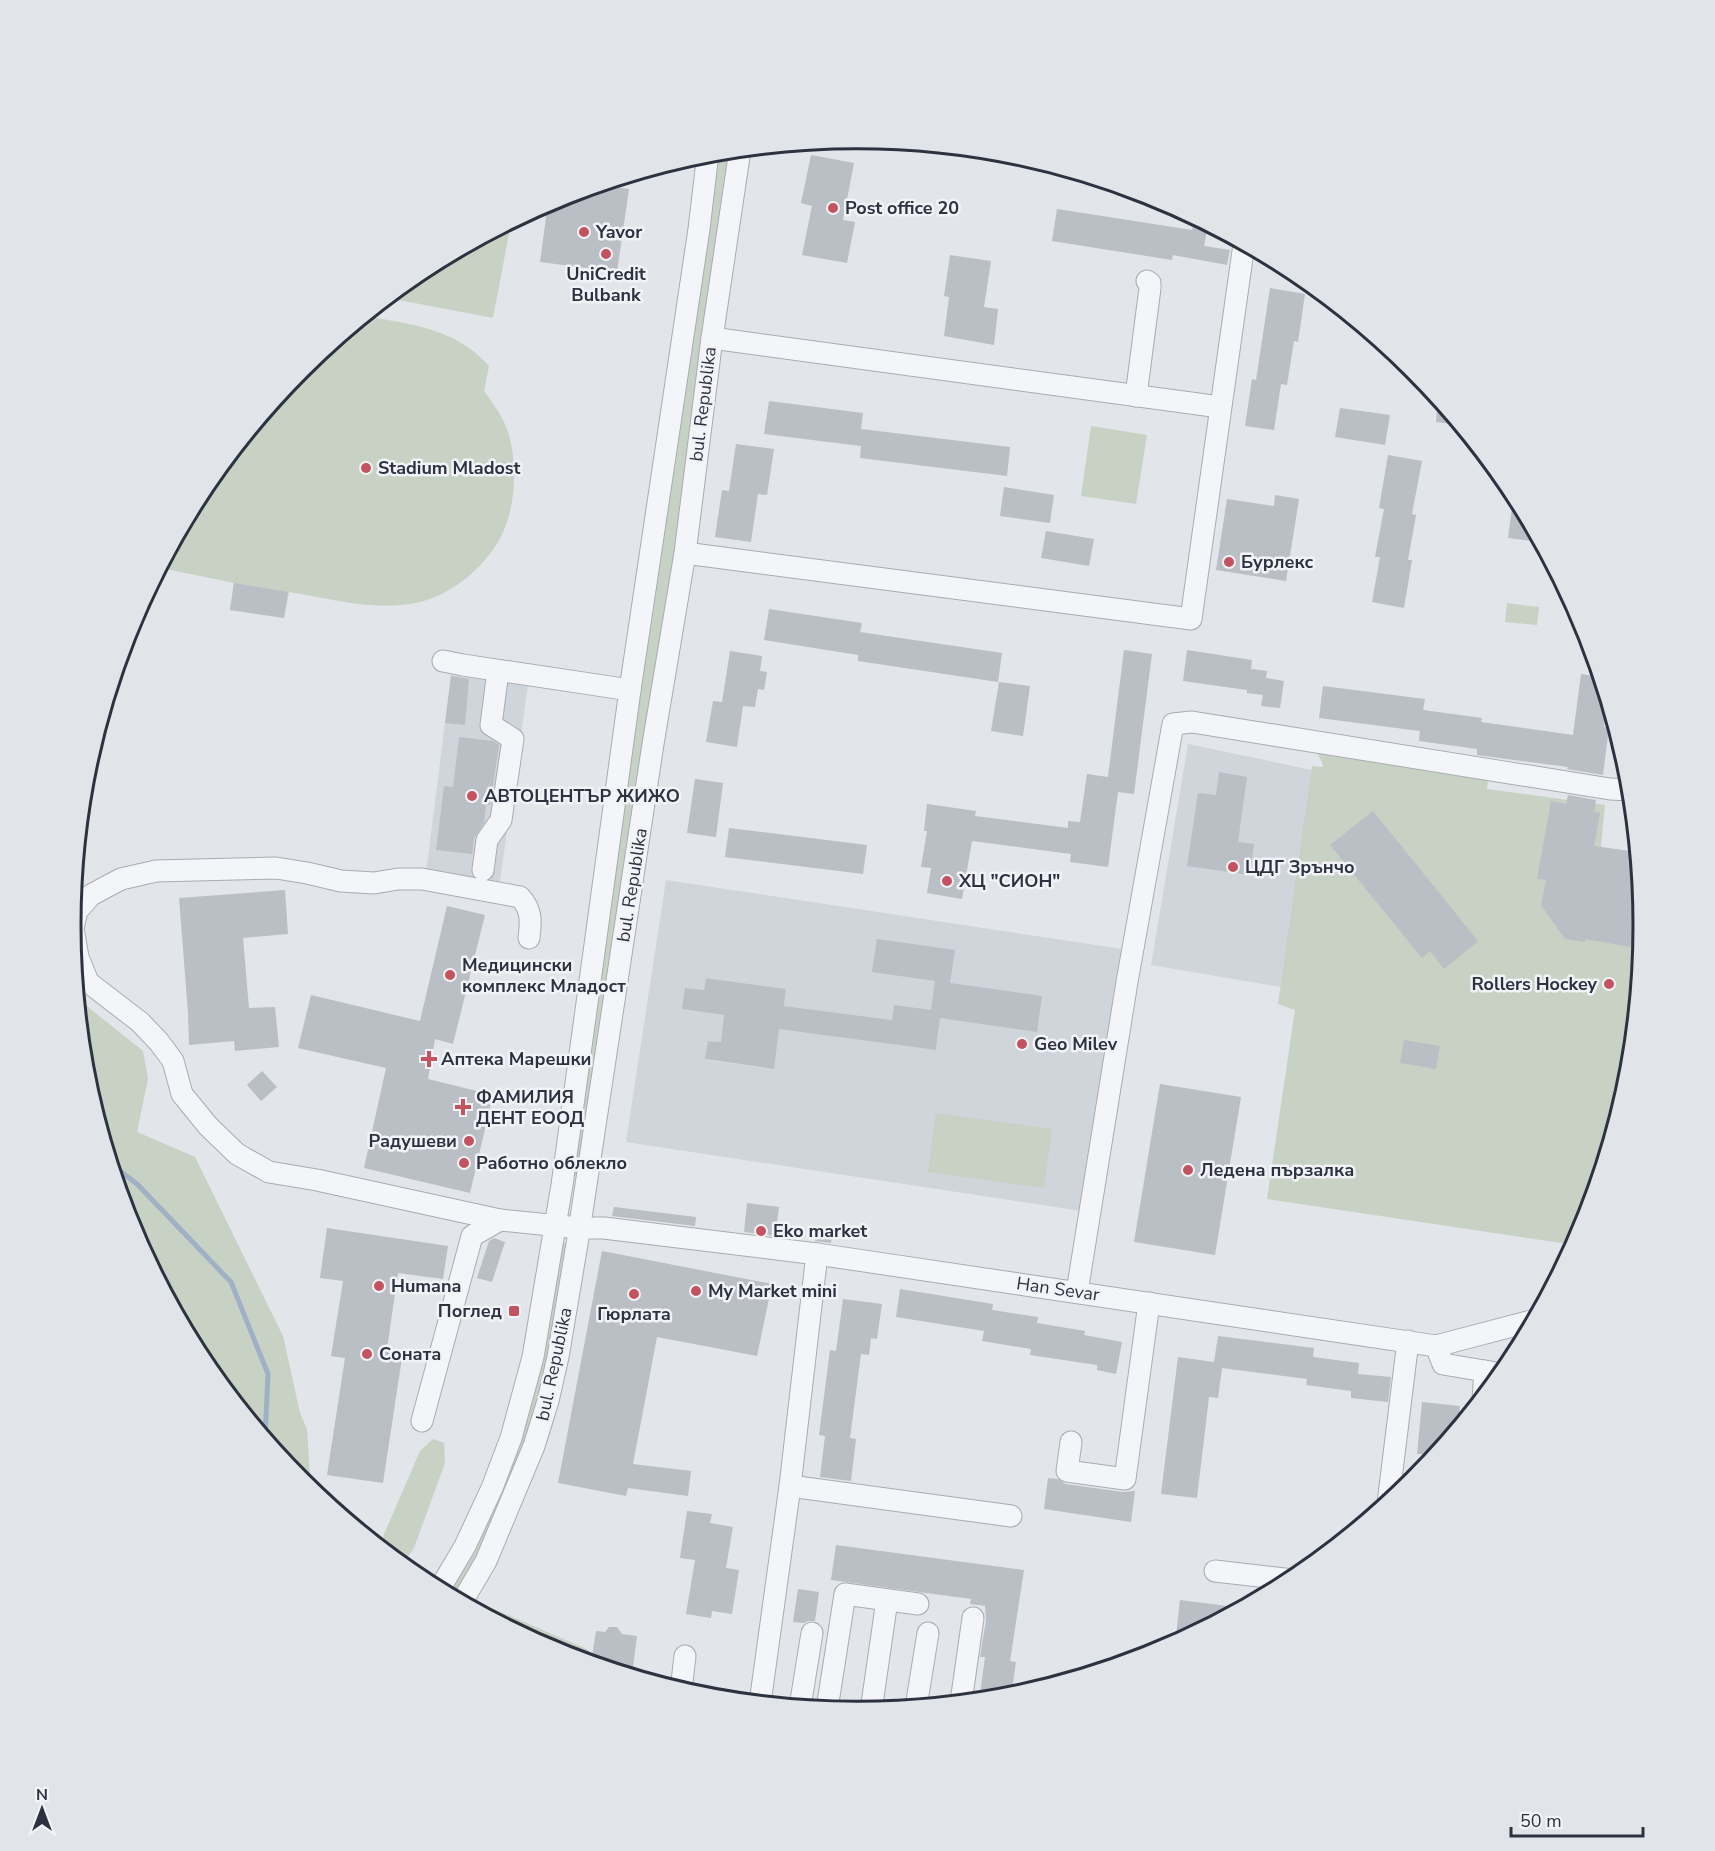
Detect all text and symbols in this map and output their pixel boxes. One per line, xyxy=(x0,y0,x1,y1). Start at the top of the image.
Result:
place label: Post office 20 xyxy=(845,196,959,220)
marker: Post office 20 xyxy=(826,201,840,215)
place label: Yavor xyxy=(595,220,642,244)
marker: Yavor xyxy=(577,225,591,239)
marker: UniCredit Bulbank xyxy=(599,247,613,261)
place label: UniCredit Bulbank xyxy=(566,262,646,307)
street label: bul. Republika xyxy=(684,345,722,463)
place label: Stadium Mladost xyxy=(378,456,521,480)
marker: Stadium Mladost xyxy=(359,461,373,475)
place label: Бурлекс xyxy=(1241,550,1314,574)
marker: Бурлекс xyxy=(1222,555,1236,569)
place label: АВТОЦЕНТЪР ЖИЖО xyxy=(484,784,680,808)
marker: АВТОЦЕНТЪР ЖИЖО xyxy=(465,789,479,803)
street label: bul. Republika xyxy=(611,826,653,944)
place label: ЦДГ Зрънчо xyxy=(1245,855,1355,879)
marker: ЦДГ Зрънчо xyxy=(1226,860,1240,874)
place label: ХЦ "СИОН" xyxy=(958,869,1060,893)
marker: ХЦ "СИОН" xyxy=(940,874,954,888)
place label: Медицински комплекс Младост xyxy=(462,953,626,998)
marker: Медицински комплекс Младост xyxy=(443,968,457,982)
place label: Rollers Hockey xyxy=(1471,972,1598,996)
marker: Rollers Hockey xyxy=(1602,977,1616,991)
place label: Geo Milev xyxy=(1034,1032,1118,1056)
marker: Geo Milev xyxy=(1015,1037,1029,1051)
place label: Аптека Марешки xyxy=(441,1047,591,1071)
marker: Аптека Марешки xyxy=(422,1052,436,1066)
place label: ФАМИЛИЯ ДЕНТ ЕООД xyxy=(476,1085,584,1130)
marker: ФАМИЛИЯ ДЕНТ ЕООД xyxy=(454,1098,472,1116)
place label: Радушеви xyxy=(368,1129,457,1153)
marker: Радушеви xyxy=(462,1134,476,1148)
place label: Работно облекло xyxy=(476,1151,627,1175)
marker: Работно облекло xyxy=(457,1156,471,1170)
place label: Ледена пързалка xyxy=(1200,1158,1354,1182)
marker: Ледена пързалка xyxy=(1181,1163,1195,1177)
place label: Eko market xyxy=(773,1219,867,1243)
marker: Eko market xyxy=(754,1224,768,1238)
street label: Han Sevar xyxy=(1015,1271,1102,1307)
place label: Humana xyxy=(391,1274,461,1298)
marker: Humana xyxy=(372,1279,386,1293)
place label: My Market mini xyxy=(708,1279,837,1303)
marker: My Market mini xyxy=(689,1284,703,1298)
marker: Гюрлата xyxy=(627,1287,641,1301)
place label: Поглед xyxy=(438,1299,502,1323)
place label: Гюрлата xyxy=(597,1302,671,1326)
marker: Поглед xyxy=(507,1304,521,1318)
street label: bul. Republika xyxy=(530,1305,578,1423)
place label: Соната xyxy=(379,1342,441,1366)
marker: Соната xyxy=(360,1347,374,1361)
north arrow xyxy=(12,1779,72,1839)
text: N xyxy=(36,1784,48,1806)
scale bar xyxy=(1511,1800,1643,1838)
text: 50 m xyxy=(1520,1809,1562,1833)

